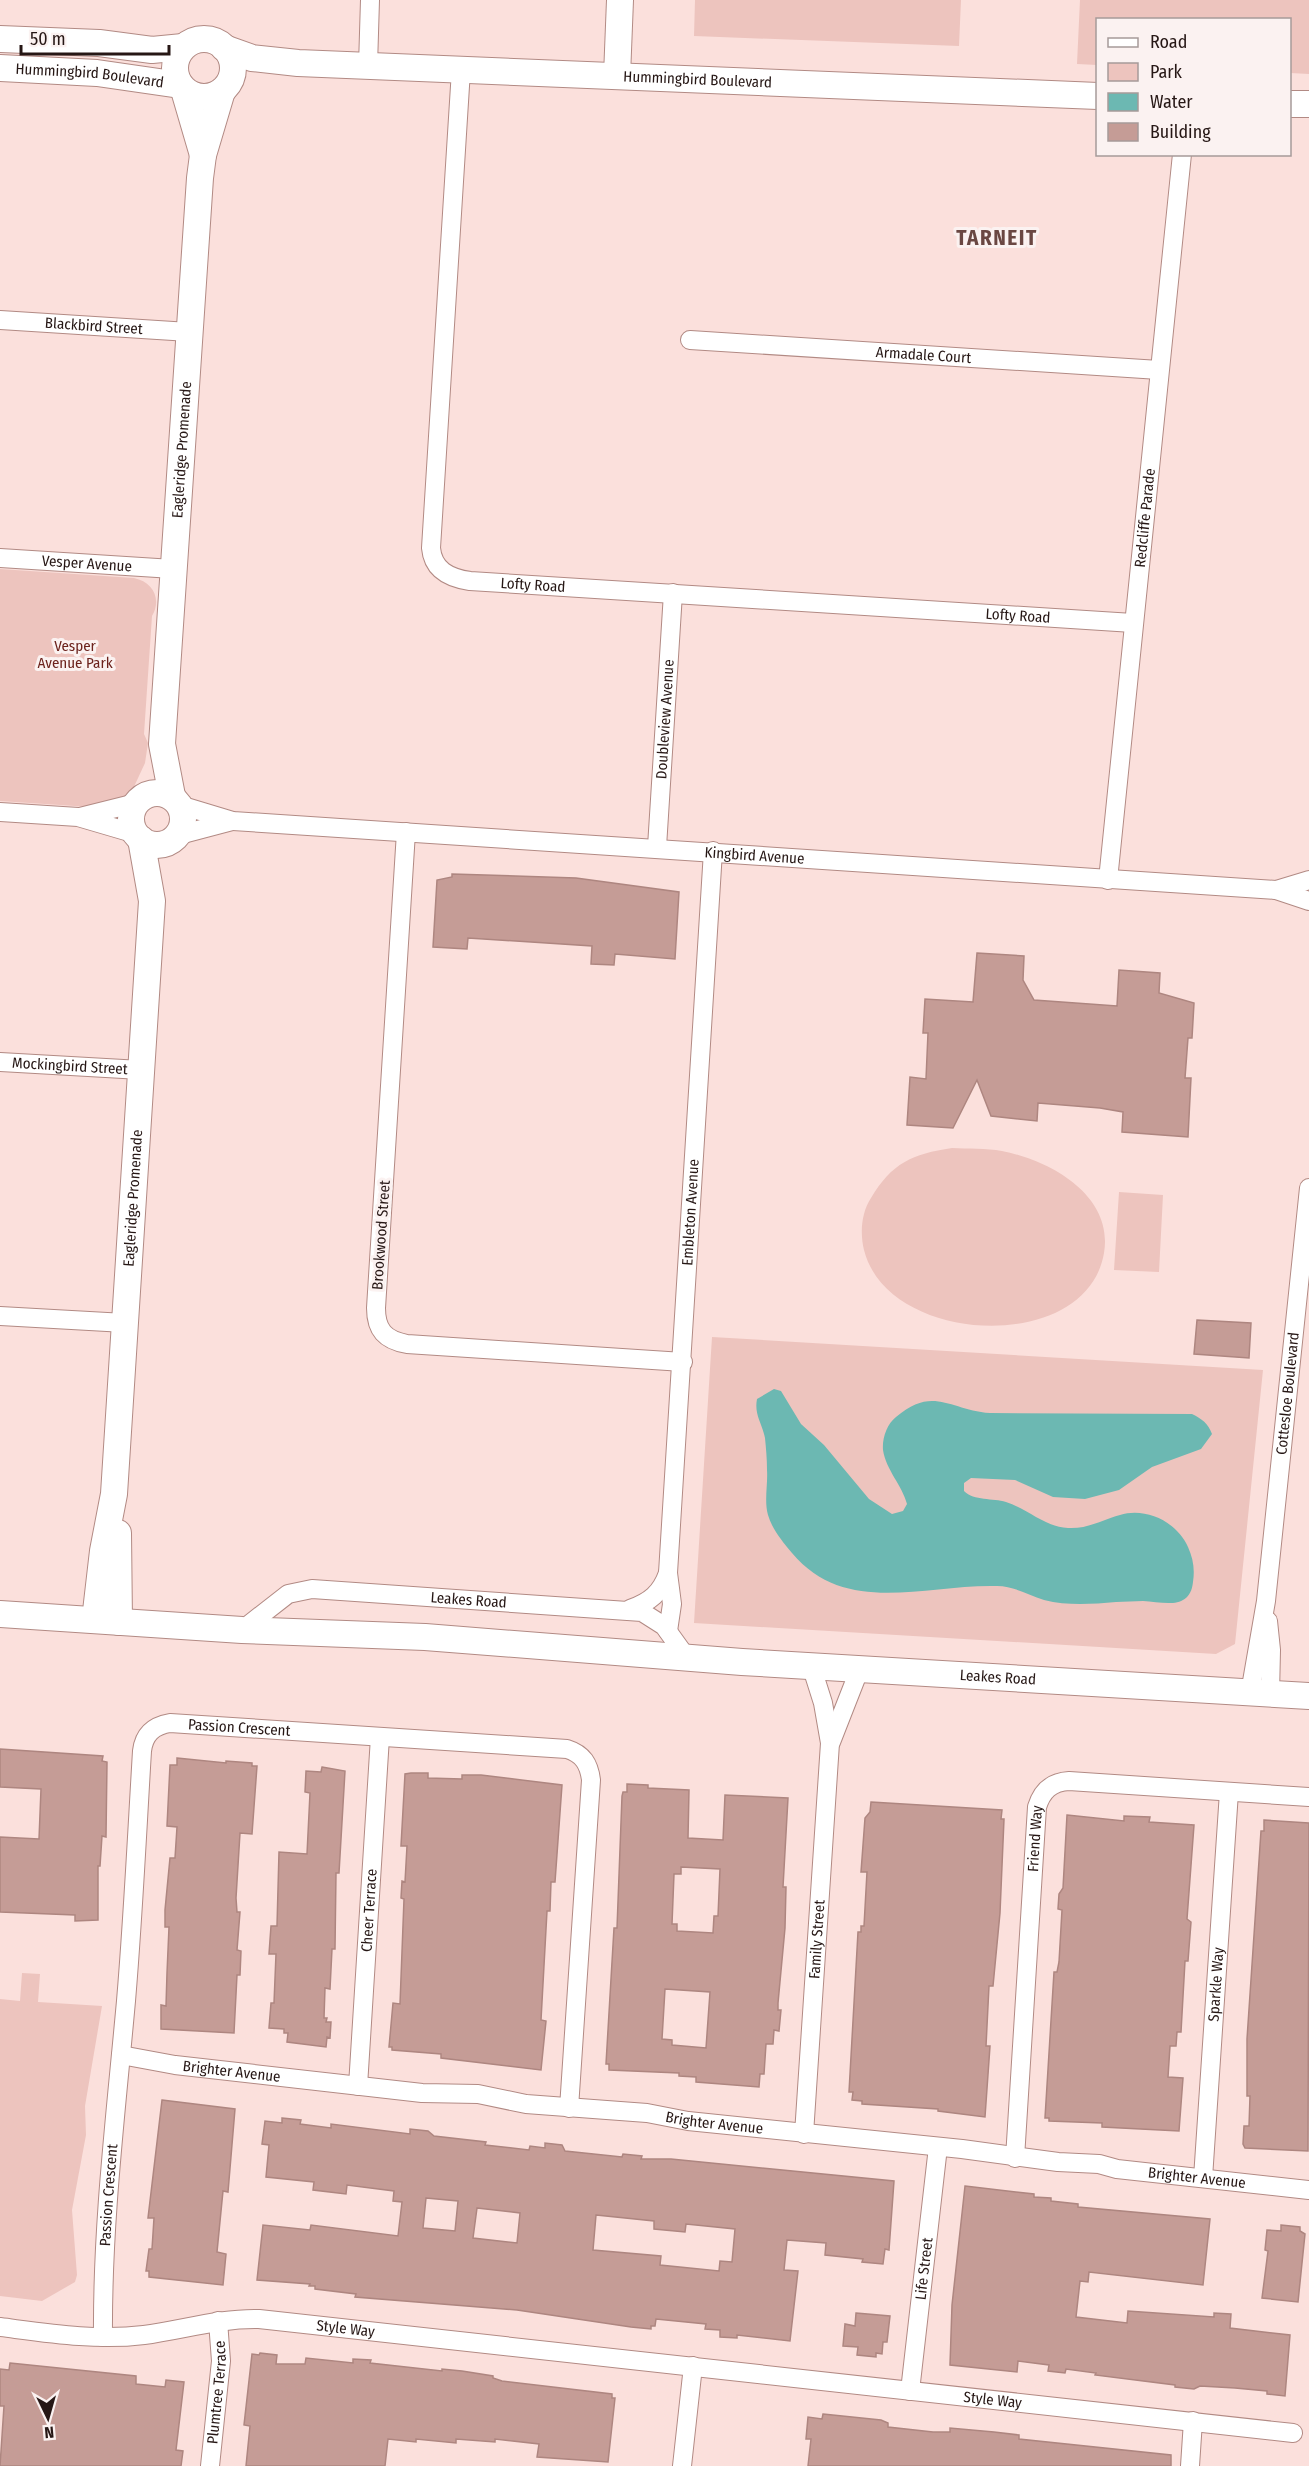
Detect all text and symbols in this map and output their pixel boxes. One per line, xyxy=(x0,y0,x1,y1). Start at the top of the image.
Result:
scale bar xyxy=(21,18,170,56)
legend xyxy=(1096,18,1291,156)
text: 50 m xyxy=(30,28,66,50)
text: Road xyxy=(1150,31,1187,53)
street label: Hummingbird Boulevard xyxy=(15,60,165,92)
text: Park xyxy=(1150,61,1183,83)
street label: Hummingbird Boulevard xyxy=(623,67,772,92)
text: Water xyxy=(1150,91,1193,113)
text: Building xyxy=(1150,121,1211,143)
district label: TARNEIT xyxy=(956,225,1038,251)
street label: Blackbird Street xyxy=(44,314,143,338)
street label: Armadale Court xyxy=(875,343,972,367)
street label: Eagleridge Promenade xyxy=(168,381,195,519)
street label: Redcliffe Parade xyxy=(1131,467,1159,568)
street label: Vesper Avenue xyxy=(41,552,133,575)
street label: Lofty Road xyxy=(500,574,566,596)
street label: Lofty Road xyxy=(985,605,1051,627)
park label: Vesper Avenue Park xyxy=(37,637,113,672)
street label: Doubleview Avenue xyxy=(652,659,678,780)
street label: Kingbird Avenue xyxy=(704,843,805,868)
street label: Mockingbird Street xyxy=(12,1054,128,1078)
street label: Eagleridge Promenade xyxy=(120,1129,146,1267)
street label: Embleton Avenue xyxy=(678,1158,703,1266)
street label: Brookwood Street xyxy=(368,1179,394,1290)
street label: Cottesloe Boulevard xyxy=(1272,1331,1303,1456)
street label: Leakes Road xyxy=(430,1588,507,1612)
street label: Leakes Road xyxy=(959,1666,1037,1689)
street label: Passion Crescent xyxy=(188,1715,291,1740)
street label: Friend Way xyxy=(1024,1805,1046,1872)
street label: Cheer Terrace xyxy=(357,1868,381,1953)
street label: Family Street xyxy=(805,1899,829,1980)
street label: Sparkle Way xyxy=(1205,1946,1228,2022)
street label: Brighter Avenue xyxy=(182,2057,282,2086)
street label: Brighter Avenue xyxy=(664,2108,764,2138)
street label: Passion Crescent xyxy=(96,2143,121,2247)
street label: Brighter Avenue xyxy=(1147,2163,1247,2192)
street label: Life Street xyxy=(912,2236,937,2301)
street label: Style Way xyxy=(315,2316,376,2341)
street label: Plumtree Terrace xyxy=(203,2340,230,2445)
north arrow xyxy=(18,2388,78,2448)
street label: Style Way xyxy=(963,2388,1023,2412)
text: N xyxy=(44,2423,55,2442)

